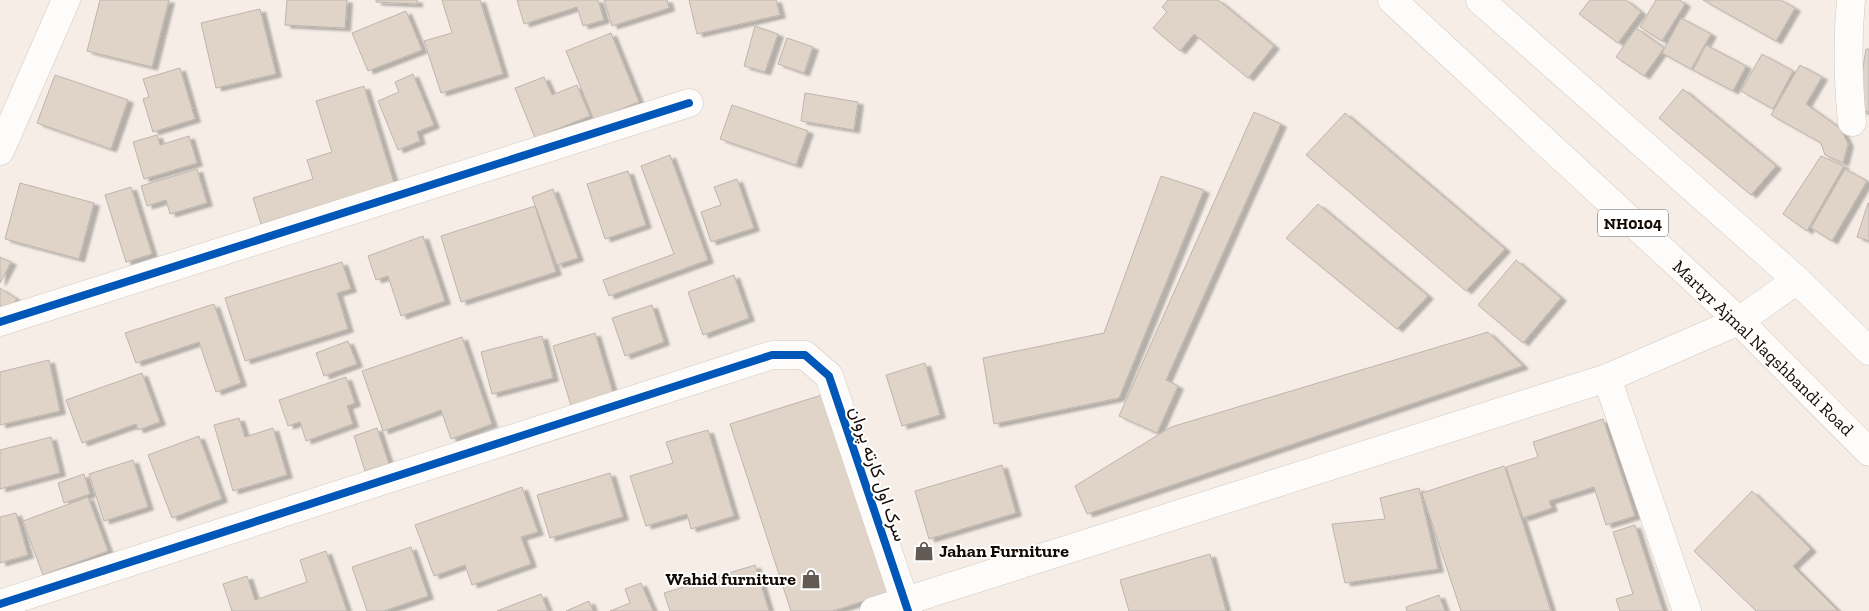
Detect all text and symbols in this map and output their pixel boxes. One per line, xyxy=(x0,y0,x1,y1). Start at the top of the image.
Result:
road number: NH0104 xyxy=(1598,210,1668,237)
street label: Martyr Ajmal Naqshbandi Road xyxy=(1668,256,1858,440)
street label: سرک اول کارته پروان xyxy=(844,404,911,545)
shop icon: Jahan Furniture xyxy=(913,540,935,562)
place label: Jahan Furniture xyxy=(939,540,1069,562)
place label: Wahid furniture xyxy=(666,568,796,590)
shop icon: Wahid furniture xyxy=(800,568,822,590)

